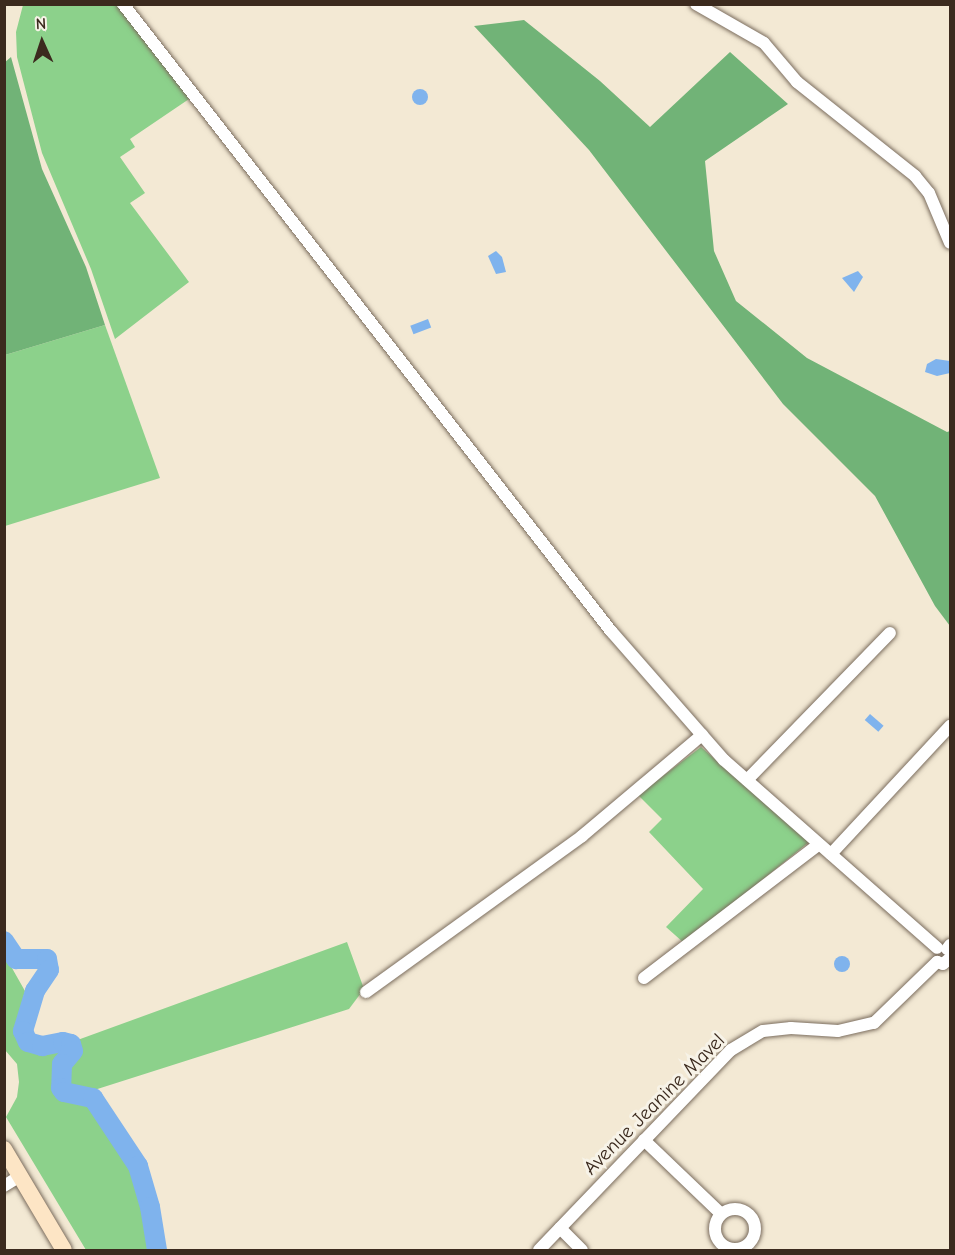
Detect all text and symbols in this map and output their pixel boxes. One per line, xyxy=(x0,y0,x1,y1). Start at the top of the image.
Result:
north arrow xyxy=(12,12,72,72)
text: N xyxy=(35,15,47,33)
street label: Avenue Jeanine Mavel xyxy=(578,1028,730,1180)

